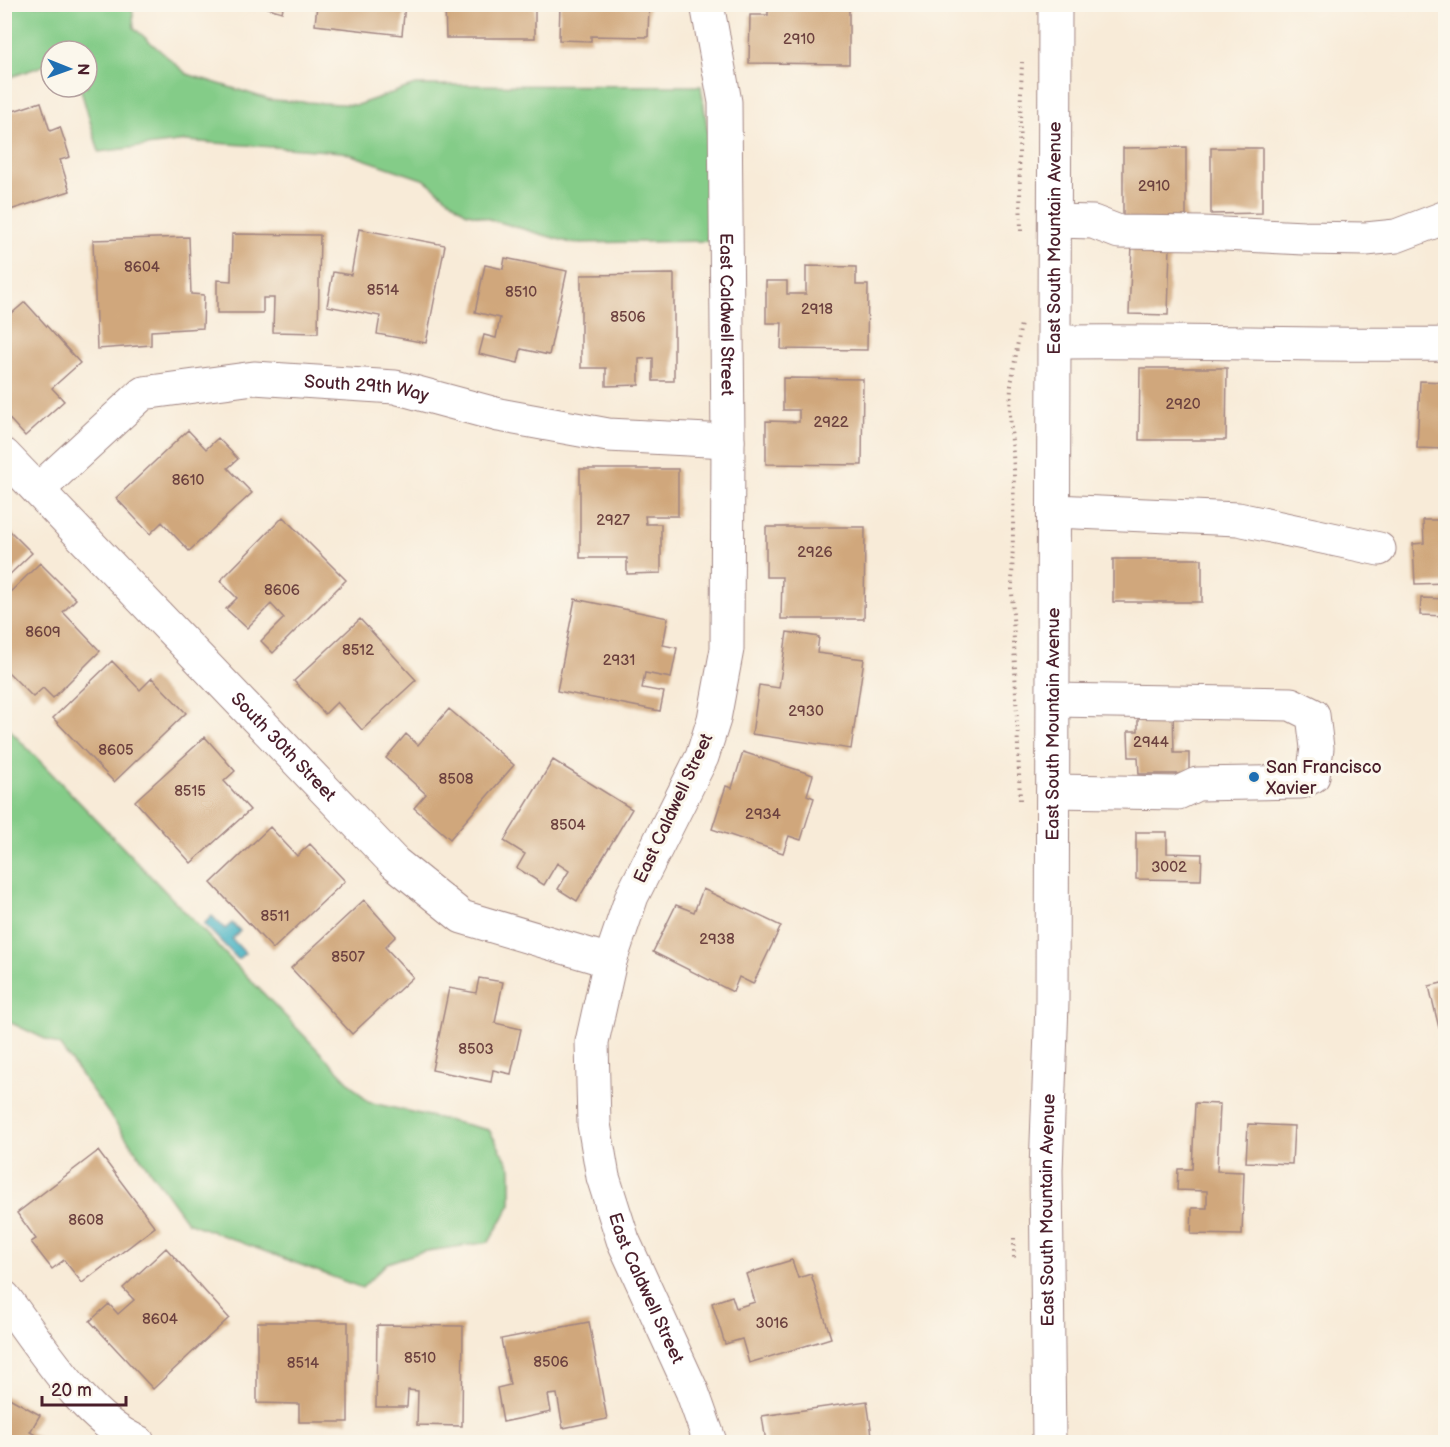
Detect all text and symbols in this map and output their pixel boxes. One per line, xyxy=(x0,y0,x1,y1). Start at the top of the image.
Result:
house number: 2910 xyxy=(783,30,815,49)
north arrow xyxy=(39,39,99,99)
text: N xyxy=(73,63,92,75)
street label: East South Mountain Avenue xyxy=(1044,121,1066,355)
house number: 2910 xyxy=(1138,177,1170,196)
street label: East Caldwell Street xyxy=(715,233,738,396)
house number: 8604 xyxy=(124,258,160,277)
house number: 8514 xyxy=(367,281,399,300)
house number: 8510 xyxy=(505,283,537,302)
house number: 2918 xyxy=(801,300,833,319)
house number: 8506 xyxy=(610,308,646,327)
street label: South 29th Way xyxy=(303,371,432,407)
house number: 2920 xyxy=(1165,395,1201,414)
house number: 2922 xyxy=(813,413,849,432)
house number: 8610 xyxy=(172,471,204,490)
house number: 2927 xyxy=(596,511,630,530)
house number: 2926 xyxy=(797,543,833,562)
house number: 8606 xyxy=(264,581,300,600)
street label: East South Mountain Avenue xyxy=(1042,607,1064,841)
house number: 8609 xyxy=(25,623,61,642)
house number: 8512 xyxy=(342,641,374,660)
house number: 2931 xyxy=(603,651,635,670)
street label: South 30th Street xyxy=(226,688,340,806)
house number: 2930 xyxy=(788,702,824,721)
street label: East Caldwell Street xyxy=(630,730,717,886)
house number: 2944 xyxy=(1133,733,1169,752)
house number: 8605 xyxy=(98,741,134,760)
place label: San Francisco Xavier xyxy=(1265,757,1382,799)
house number: 8508 xyxy=(439,770,474,789)
marker: San Francisco Xavier xyxy=(1247,770,1261,784)
house number: 8515 xyxy=(174,782,206,801)
house number: 2934 xyxy=(745,805,781,824)
house number: 8504 xyxy=(550,816,586,835)
house number: 3002 xyxy=(1151,858,1187,877)
house number: 8511 xyxy=(261,907,289,926)
house number: 2938 xyxy=(699,930,735,949)
house number: 8507 xyxy=(331,948,365,967)
house number: 8503 xyxy=(458,1040,494,1059)
street label: East South Mountain Avenue xyxy=(1036,1093,1060,1327)
street label: East Caldwell Street xyxy=(604,1210,688,1367)
house number: 8608 xyxy=(68,1211,104,1230)
house number: 8604 xyxy=(142,1310,178,1329)
house number: 3016 xyxy=(755,1314,789,1333)
house number: 8510 xyxy=(404,1349,436,1368)
house number: 8506 xyxy=(533,1353,569,1372)
house number: 8514 xyxy=(287,1354,319,1373)
scale bar xyxy=(42,1369,126,1407)
text: 20 m xyxy=(51,1380,92,1401)

